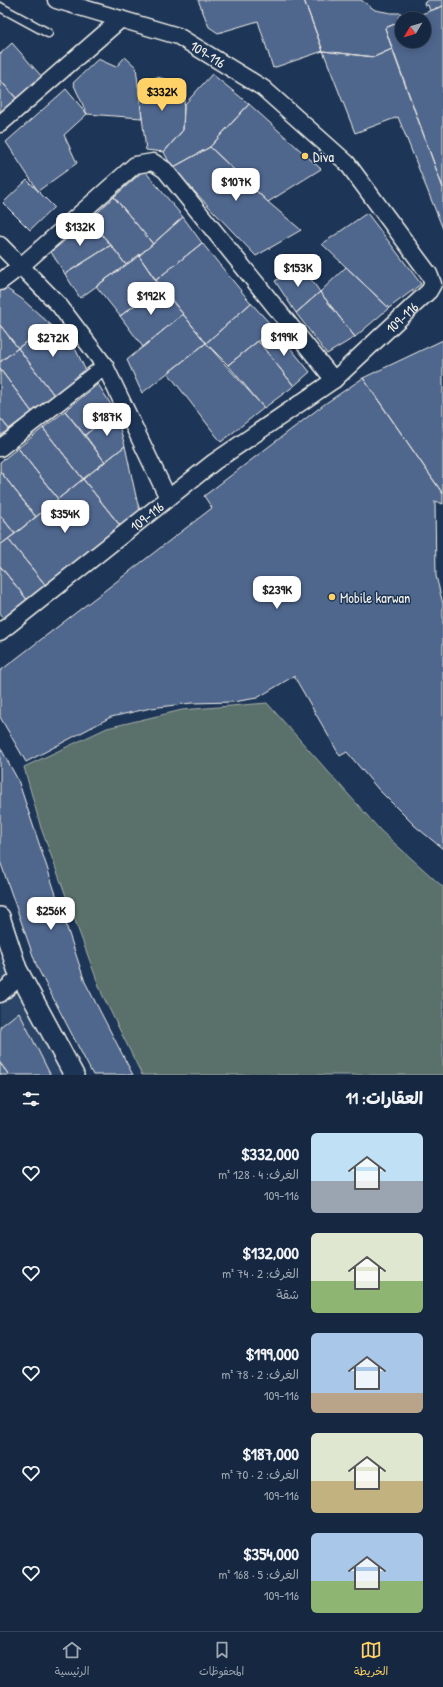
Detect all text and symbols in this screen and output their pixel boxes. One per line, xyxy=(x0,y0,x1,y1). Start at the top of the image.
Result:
north arrow xyxy=(395,12,431,48)
map controls xyxy=(395,12,431,48)
street label: 109-116 xyxy=(187,36,229,72)
pin: $332K xyxy=(134,78,190,112)
text: $332K xyxy=(146,82,178,100)
place label: Diva xyxy=(313,147,334,166)
marker: Diva xyxy=(300,151,310,161)
pin: $107K xyxy=(208,168,264,202)
text: $107K xyxy=(221,172,251,190)
pin: $132K xyxy=(52,213,108,247)
text: $132K xyxy=(65,217,95,235)
pin: $153K xyxy=(270,254,326,288)
text: $153K xyxy=(283,258,313,276)
pin: $192K xyxy=(123,282,179,316)
text: $192K xyxy=(137,286,165,304)
street label: 109-116 xyxy=(381,297,422,337)
pin: $199K xyxy=(256,323,312,357)
pin: $272K xyxy=(25,324,81,358)
text: $199K xyxy=(270,327,298,345)
text: $272K xyxy=(37,328,69,346)
pin: $187K xyxy=(79,403,135,437)
text: $187K xyxy=(92,407,122,425)
street label: 109-116 xyxy=(126,496,168,535)
pin: $354K xyxy=(37,500,93,534)
text: $354K xyxy=(50,504,80,522)
pin: $239K xyxy=(249,576,305,610)
text: $239K xyxy=(262,580,292,598)
place label: Mobile karwan xyxy=(340,588,410,607)
marker: Mobile karwan xyxy=(327,592,337,602)
pin: $256K xyxy=(23,897,79,931)
text: $256K xyxy=(36,901,66,919)
text: العقارات: 11 xyxy=(346,1086,423,1109)
icon: filters xyxy=(20,1088,42,1110)
text: $332,000 xyxy=(241,1142,299,1165)
icon: home xyxy=(343,1149,391,1197)
icon: heart xyxy=(20,1162,42,1184)
text: الغرف: 4 · 128 m² xyxy=(218,1165,299,1183)
text: 109-116 xyxy=(264,1186,299,1204)
text: $132,000 xyxy=(242,1241,299,1264)
icon: home xyxy=(343,1249,391,1297)
icon: heart xyxy=(20,1262,42,1284)
text: الغرف: 2 · 74 m² xyxy=(222,1264,299,1282)
text: شقة xyxy=(276,1285,299,1303)
text: $199,000 xyxy=(245,1342,299,1365)
icon: home xyxy=(343,1349,391,1397)
icon: heart xyxy=(20,1362,42,1384)
text: الغرف: 2 · 78 m² xyxy=(221,1365,299,1383)
text: 109-116 xyxy=(264,1386,299,1404)
text: $187,000 xyxy=(242,1442,299,1465)
icon: home xyxy=(343,1449,391,1497)
icon: heart xyxy=(20,1462,42,1484)
text: الغرف: 2 · 70 m² xyxy=(221,1465,299,1483)
text: 109-116 xyxy=(264,1486,299,1504)
text: $354,000 xyxy=(243,1542,299,1565)
icon: home xyxy=(343,1549,391,1597)
icon: heart xyxy=(20,1562,42,1584)
text: الغرف: 5 · 168 m² xyxy=(219,1565,299,1583)
text: 109-116 xyxy=(264,1586,299,1604)
tab: الرئيسية xyxy=(55,1639,89,1681)
tab: المحفوظات xyxy=(199,1639,244,1681)
tab: الخريطة xyxy=(354,1639,388,1681)

